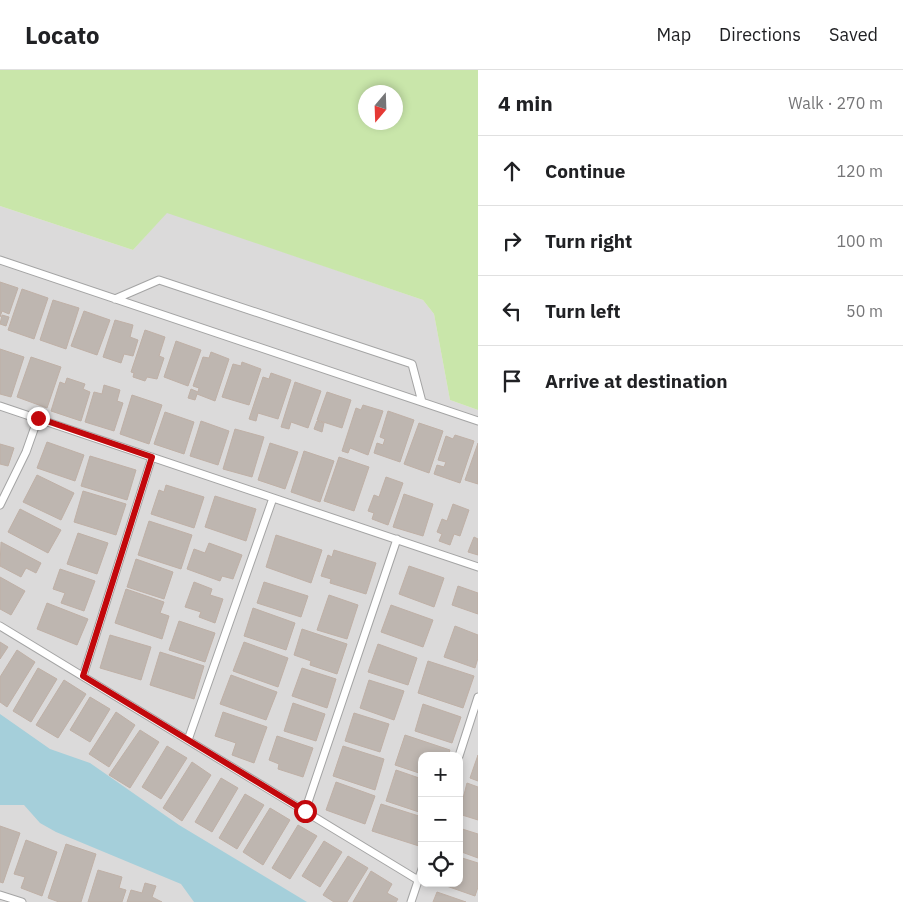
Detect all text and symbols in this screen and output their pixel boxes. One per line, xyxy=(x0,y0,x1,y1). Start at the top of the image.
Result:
text: Locato xyxy=(25,19,100,51)
text: Map xyxy=(656,23,691,46)
text: Directions xyxy=(719,23,801,46)
text: Saved xyxy=(829,23,878,46)
north arrow xyxy=(358,85,403,130)
text: 4 min xyxy=(498,89,553,117)
text: Walk · 270 m xyxy=(788,93,883,113)
icon: ahead xyxy=(498,157,526,185)
text: Continue xyxy=(545,159,625,183)
text: 120 m xyxy=(836,161,883,181)
icon: right xyxy=(498,227,526,255)
text: Turn right xyxy=(545,229,632,253)
text: 100 m xyxy=(836,231,883,251)
icon: left xyxy=(498,297,526,325)
text: Turn left xyxy=(545,299,621,323)
text: 50 m xyxy=(846,301,883,321)
icon: arrive xyxy=(498,367,526,395)
text: Arrive at destination xyxy=(545,369,728,393)
route end xyxy=(27,407,50,430)
map controls xyxy=(418,752,463,887)
button: + xyxy=(418,752,463,797)
button: − xyxy=(418,797,463,842)
route start xyxy=(294,800,317,823)
button: locate xyxy=(418,842,463,887)

